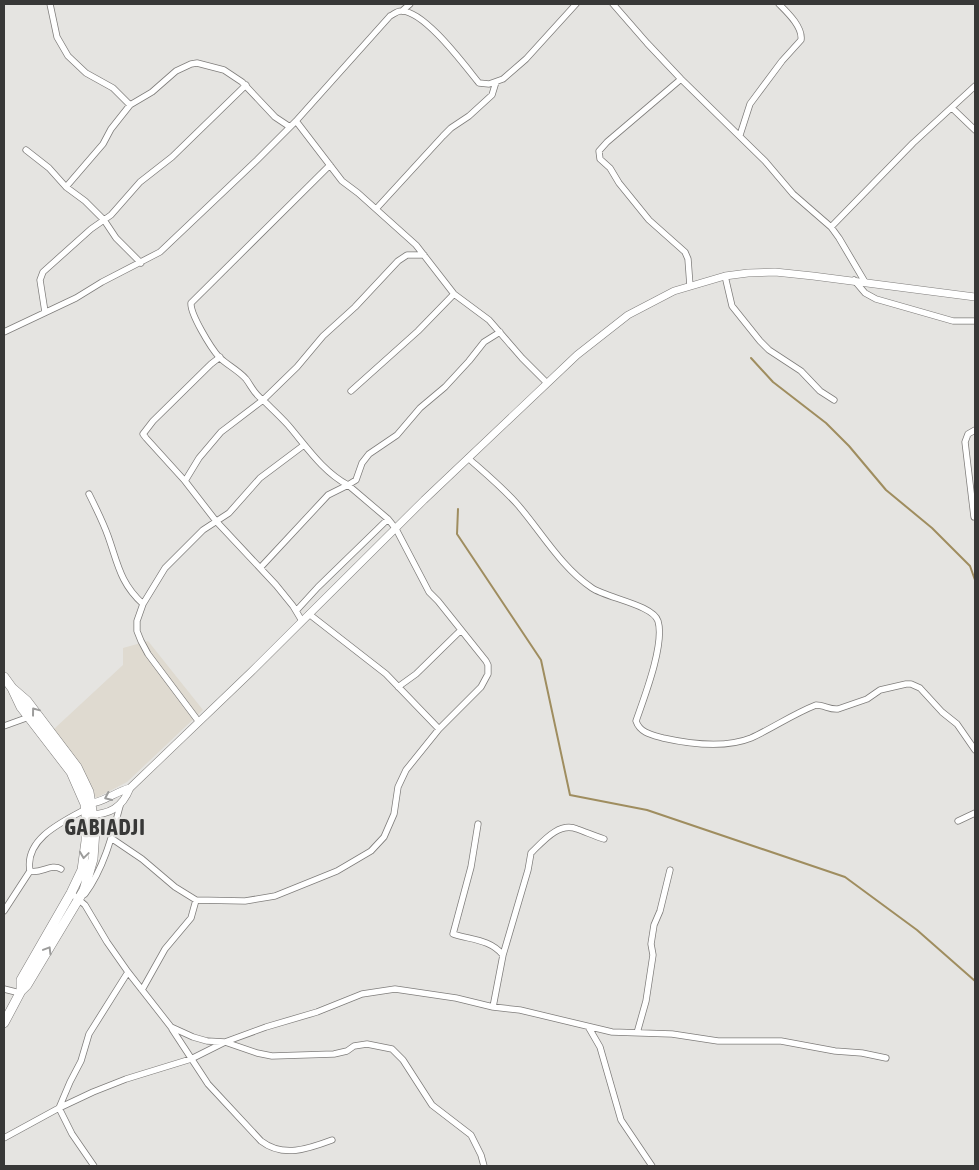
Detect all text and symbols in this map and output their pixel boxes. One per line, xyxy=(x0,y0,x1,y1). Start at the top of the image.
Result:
one-way arrow xyxy=(32,707,41,717)
one-way arrow xyxy=(104,791,113,801)
district label: GABIADJI xyxy=(64,814,146,840)
one-way arrow xyxy=(80,851,90,859)
one-way arrow xyxy=(42,947,52,956)

